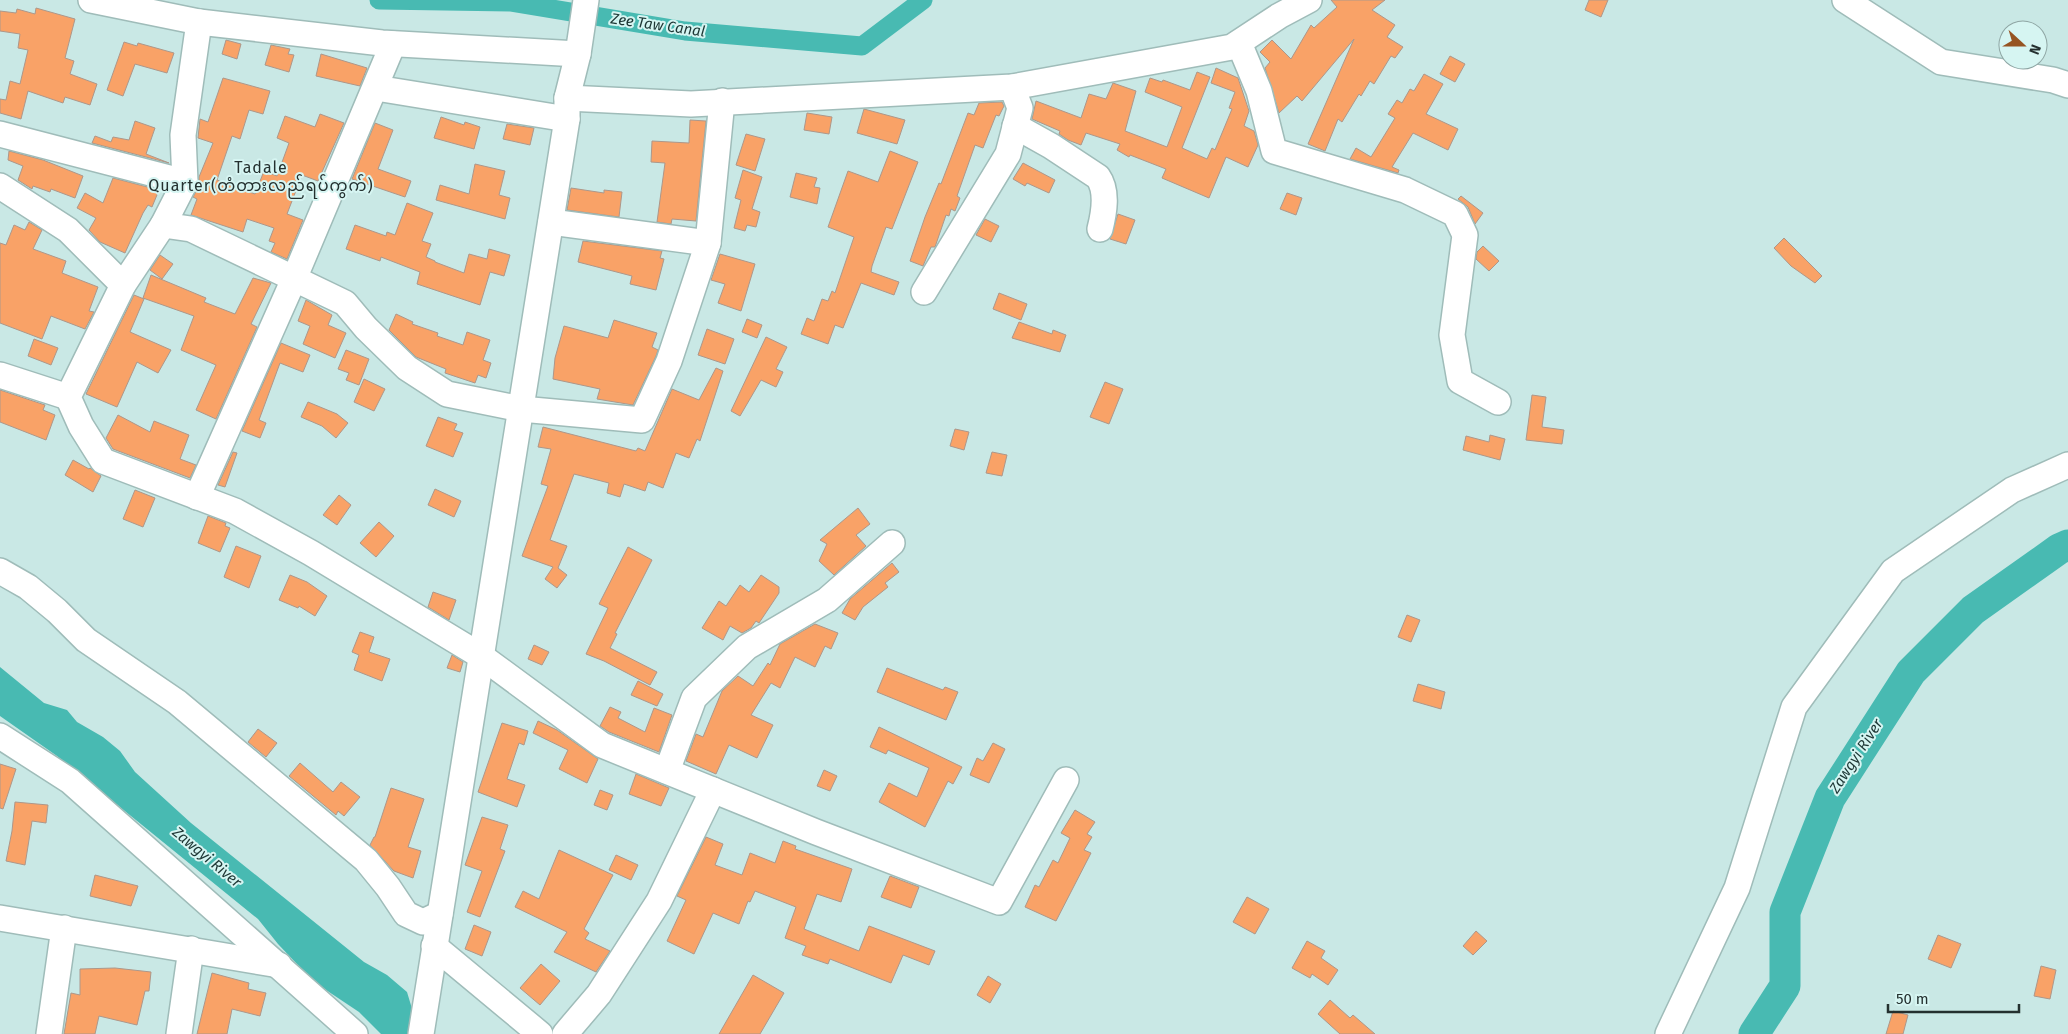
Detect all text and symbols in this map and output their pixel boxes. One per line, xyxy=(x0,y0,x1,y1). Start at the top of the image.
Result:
water label: Zee Taw Canal xyxy=(609,9,706,41)
north arrow xyxy=(1998,20,2048,70)
text: N xyxy=(2025,42,2044,57)
district label: Tadale Quarter(တံတားလည်ရပ်ကွက်) xyxy=(148,158,374,199)
water label: Zawgyi River xyxy=(1825,715,1887,797)
water label: Zawgyi River xyxy=(168,822,246,892)
scale bar xyxy=(1888,982,2019,1014)
text: 50 m xyxy=(1896,990,1929,1008)

